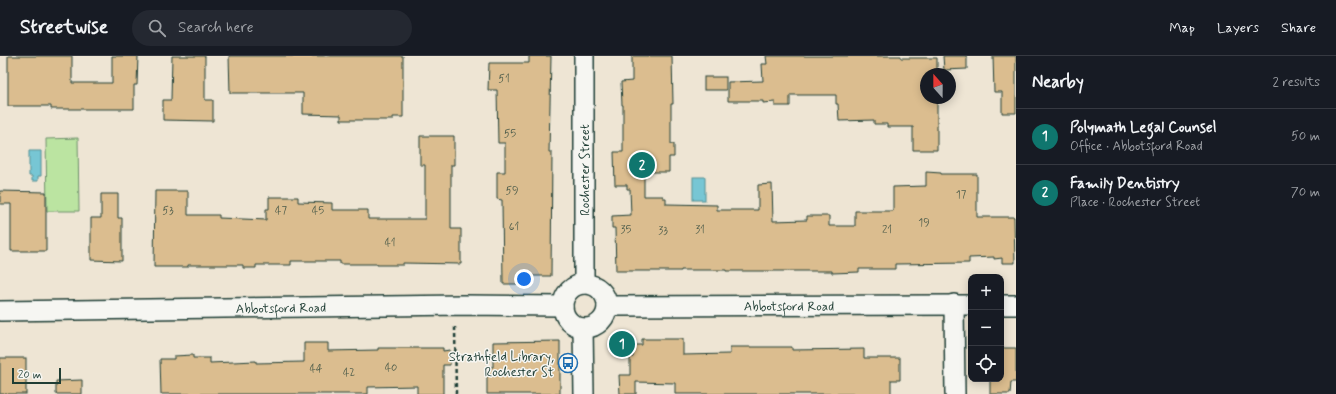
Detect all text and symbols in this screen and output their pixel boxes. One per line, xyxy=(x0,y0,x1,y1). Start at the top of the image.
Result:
search box xyxy=(132,10,412,46)
text: Streetwise xyxy=(20,15,108,40)
icon: search xyxy=(146,17,168,39)
text: Search here xyxy=(178,18,254,38)
text: Map xyxy=(1169,19,1195,37)
text: Layers xyxy=(1217,19,1259,37)
text: Share xyxy=(1281,19,1316,37)
north arrow xyxy=(920,68,956,104)
text: Nearby xyxy=(1032,71,1084,93)
house number: 51 xyxy=(498,72,510,86)
text: 2 results xyxy=(1273,74,1320,91)
text: Polymath Legal Counsel xyxy=(1070,118,1217,138)
street label: Rochester Street xyxy=(577,124,594,216)
house number: 55 xyxy=(504,127,516,141)
text: 1 xyxy=(1042,128,1048,145)
text: 50 m xyxy=(1291,128,1320,145)
text: Office · Abbotsford Road xyxy=(1070,138,1203,155)
pin: 2 xyxy=(629,150,655,180)
text: Family Dentistry xyxy=(1070,174,1180,194)
house number: 59 xyxy=(505,184,519,198)
text: 2 xyxy=(1042,184,1048,201)
text: 70 m xyxy=(1291,184,1320,201)
house number: 17 xyxy=(956,188,967,202)
text: Place · Rochester Street xyxy=(1070,194,1200,211)
house number: 53 xyxy=(162,204,174,218)
house number: 47 xyxy=(275,204,287,218)
house number: 45 xyxy=(312,204,324,218)
house number: 19 xyxy=(918,216,930,230)
house number: 61 xyxy=(509,220,519,234)
house number: 35 xyxy=(621,223,632,237)
house number: 31 xyxy=(695,223,705,237)
house number: 21 xyxy=(882,223,892,237)
house number: 33 xyxy=(658,224,668,238)
house number: 41 xyxy=(384,236,396,250)
your location xyxy=(514,269,534,289)
map controls xyxy=(968,274,1004,382)
button: + xyxy=(968,274,1004,310)
street label: Abbotsford Road xyxy=(744,298,834,318)
street label: Abbotsford Road xyxy=(236,300,326,319)
button: − xyxy=(968,310,1004,346)
pin: 1 xyxy=(609,329,635,359)
button: locate xyxy=(968,346,1004,382)
place label: Strathfield Library, Rochester St xyxy=(449,349,554,381)
bus stop icon: Strathfield Library, Rochester St xyxy=(557,352,579,374)
house number: 40 xyxy=(385,361,397,375)
house number: 44 xyxy=(309,362,323,376)
scale bar xyxy=(12,366,61,385)
house number: 42 xyxy=(343,366,355,380)
text: 20 m xyxy=(18,368,41,382)

